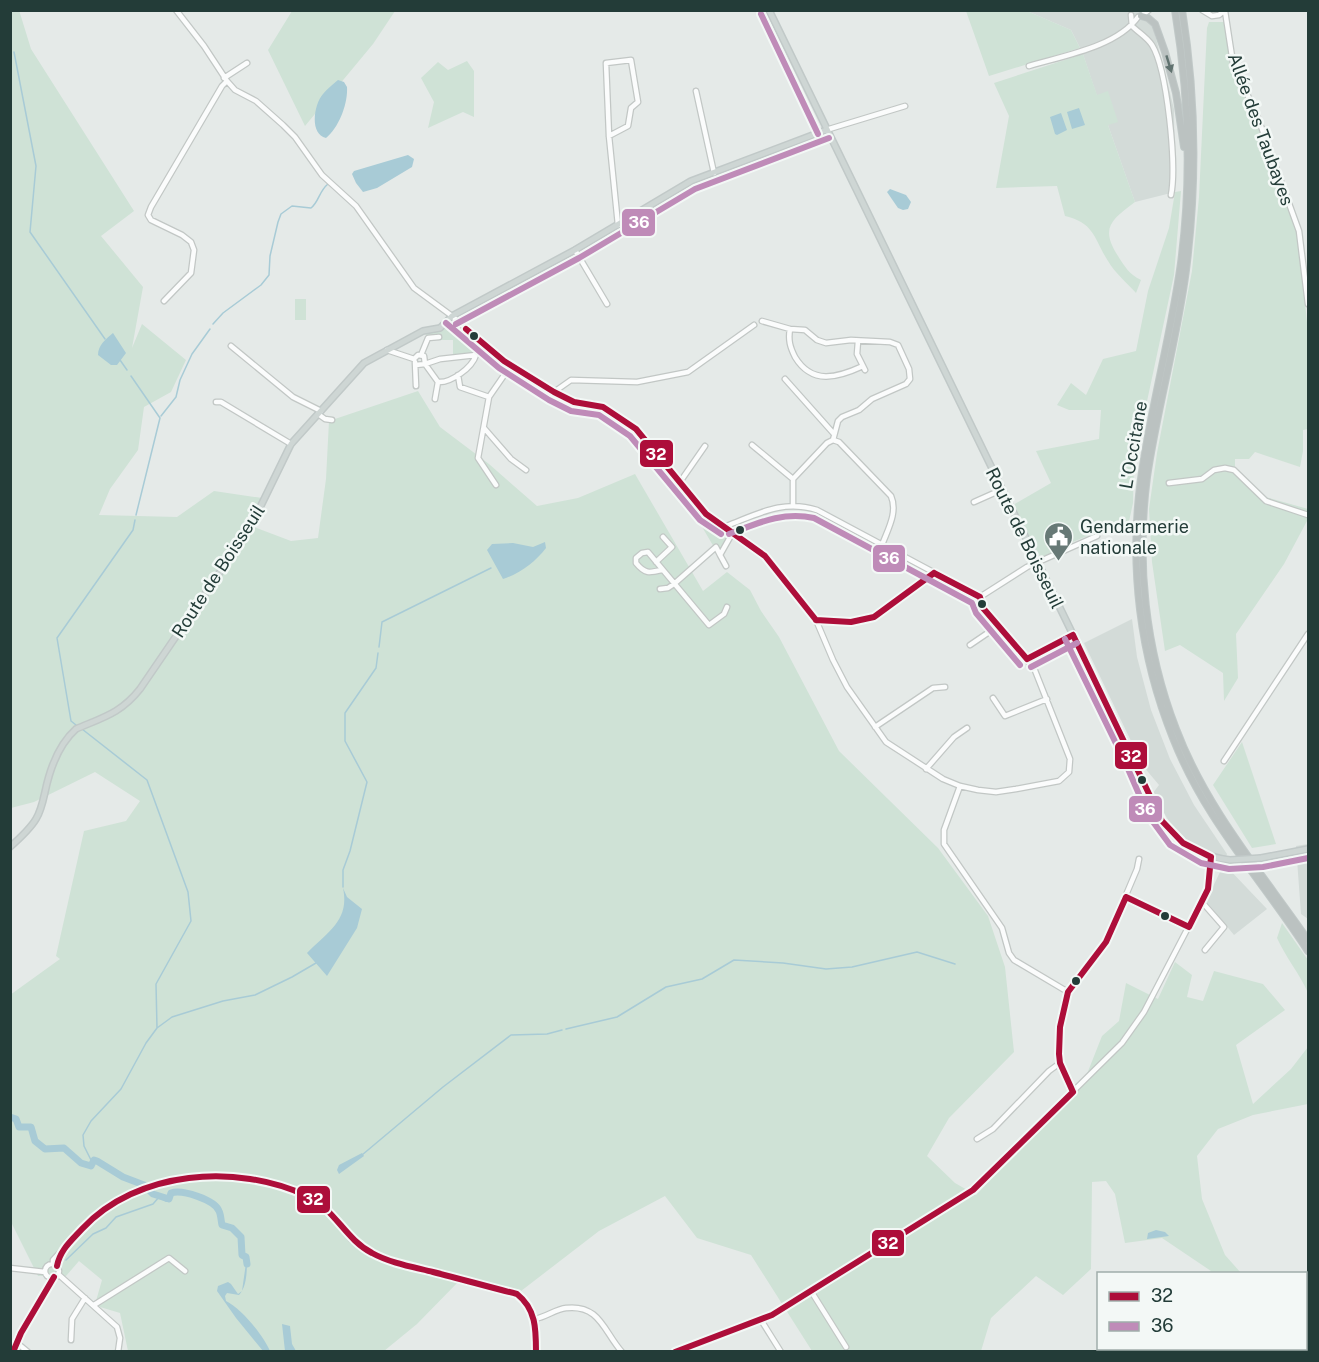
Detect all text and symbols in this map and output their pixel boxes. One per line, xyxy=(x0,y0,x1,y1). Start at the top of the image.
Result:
street label: Allée des Taubayes xyxy=(1224,50,1298,208)
one-way arrow xyxy=(1165,55,1174,73)
line badge: 36 xyxy=(621,208,656,237)
text: 36 xyxy=(628,213,650,232)
unlabelled marker xyxy=(468,330,480,342)
street label: L'Occitane xyxy=(1115,399,1151,491)
line badge: 32 xyxy=(639,439,674,468)
text: 32 xyxy=(646,445,666,464)
street label: Route de Boisseuil xyxy=(982,464,1068,612)
street label: Route de Boisseuil xyxy=(167,501,269,641)
place label: Gendarmerie nationale xyxy=(1080,516,1189,558)
public building icon: Gendarmerie nationale xyxy=(1043,520,1075,562)
unlabelled marker xyxy=(734,524,746,536)
line badge: 36 xyxy=(872,544,906,573)
text: 36 xyxy=(878,549,900,568)
unlabelled marker xyxy=(976,598,988,610)
line badge: 32 xyxy=(1114,741,1148,770)
text: 32 xyxy=(1121,747,1141,766)
unlabelled marker xyxy=(1136,774,1148,786)
line badge: 36 xyxy=(1128,795,1163,823)
text: 36 xyxy=(1134,800,1156,819)
unlabelled marker xyxy=(1159,910,1171,922)
unlabelled marker xyxy=(1070,975,1082,987)
line badge: 32 xyxy=(296,1185,331,1214)
text: 32 xyxy=(303,1190,323,1209)
line badge: 32 xyxy=(871,1229,905,1257)
text: 32 xyxy=(878,1234,898,1253)
legend xyxy=(1097,1272,1307,1350)
text: 32 xyxy=(1151,1285,1173,1306)
text: 36 xyxy=(1151,1315,1173,1336)

